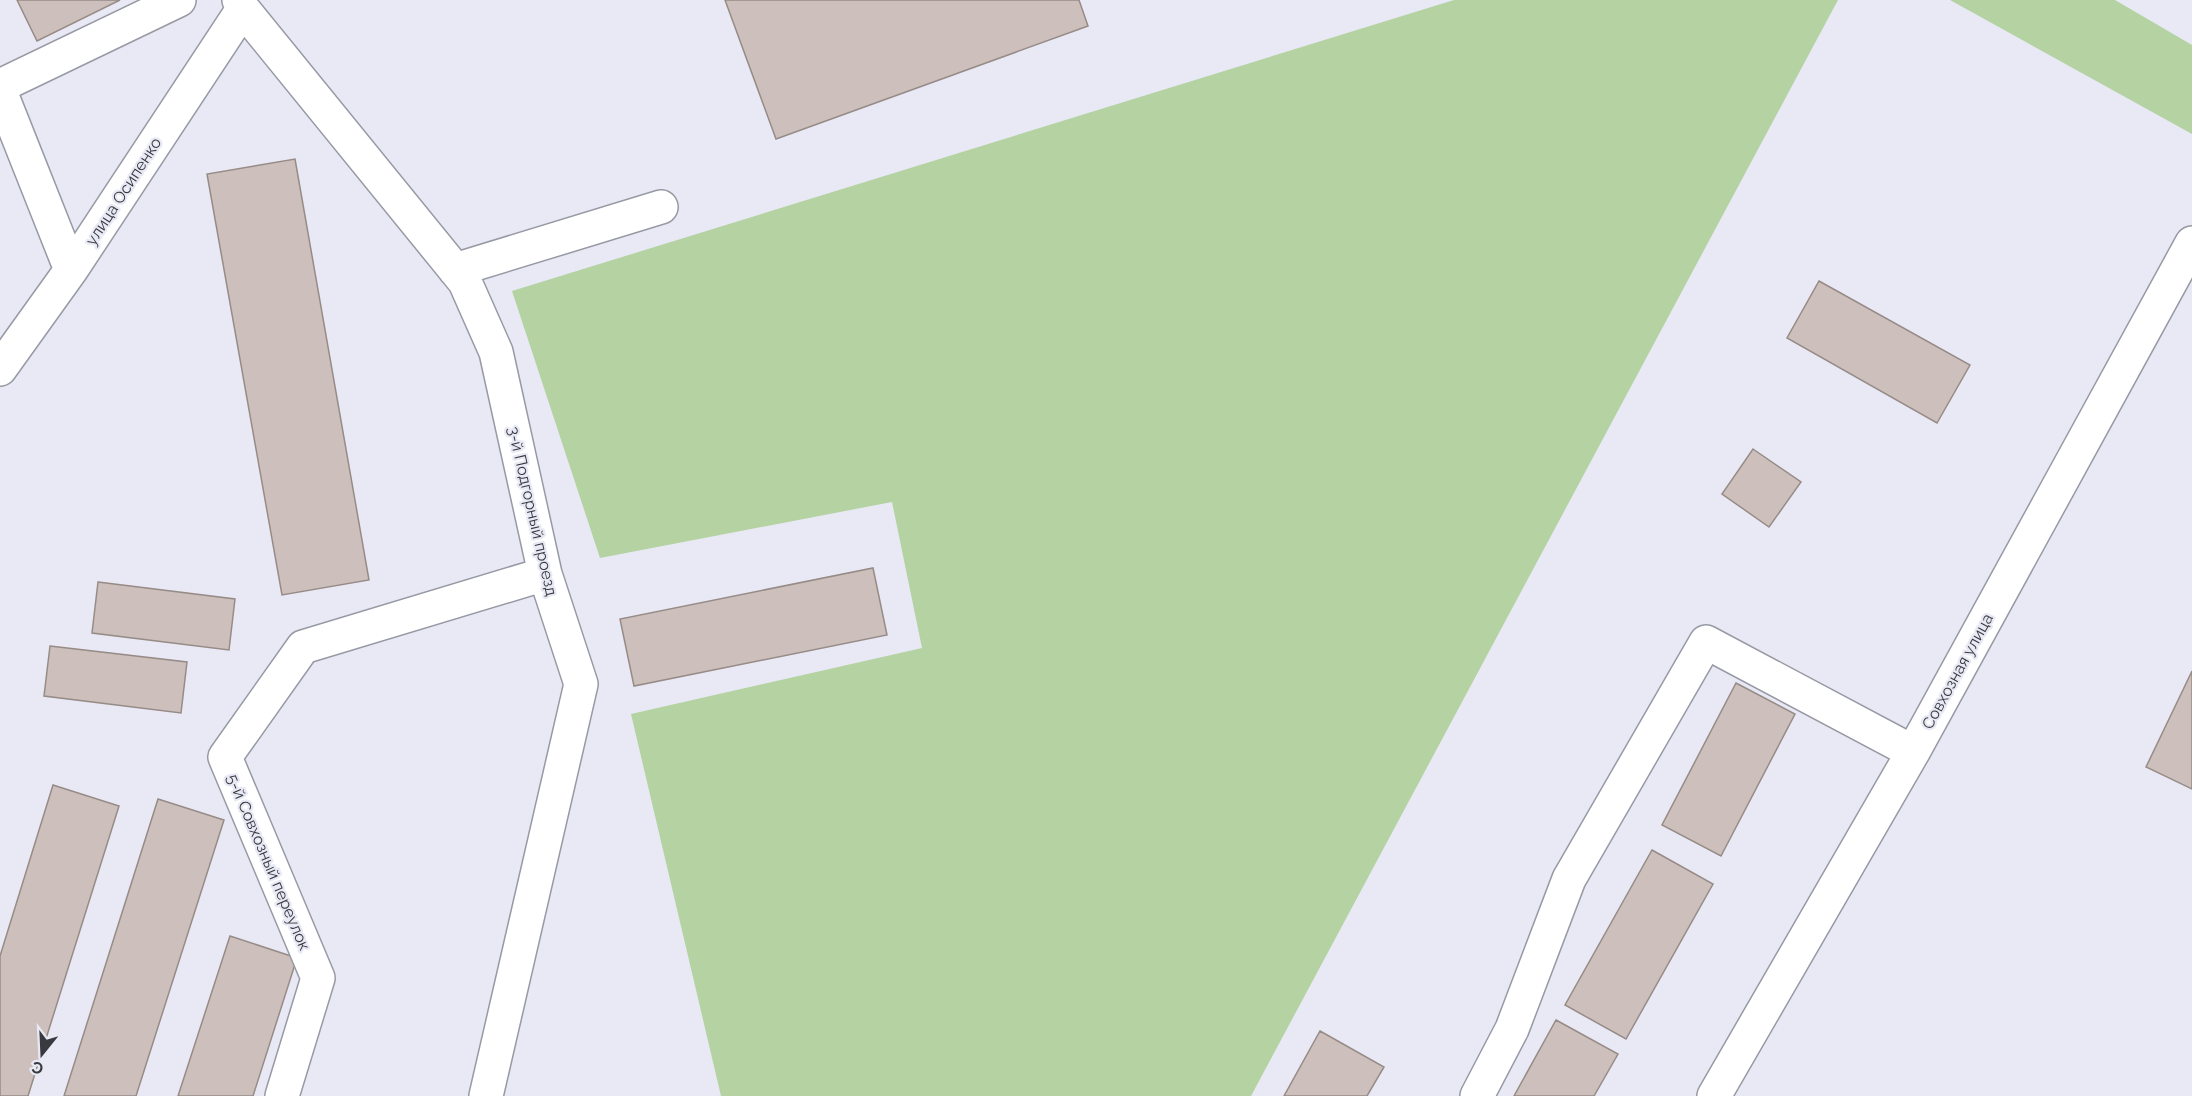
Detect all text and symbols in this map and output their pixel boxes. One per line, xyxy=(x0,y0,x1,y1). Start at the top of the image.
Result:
street label: улица Осипенко xyxy=(81,134,165,249)
street label: 3-й Подгорный проезд xyxy=(504,425,561,598)
street label: Совхозная улица xyxy=(1918,610,1997,732)
street label: 5-й Совхозный переулок xyxy=(223,771,314,953)
north arrow xyxy=(12,1024,72,1084)
text: С xyxy=(29,1057,46,1079)

